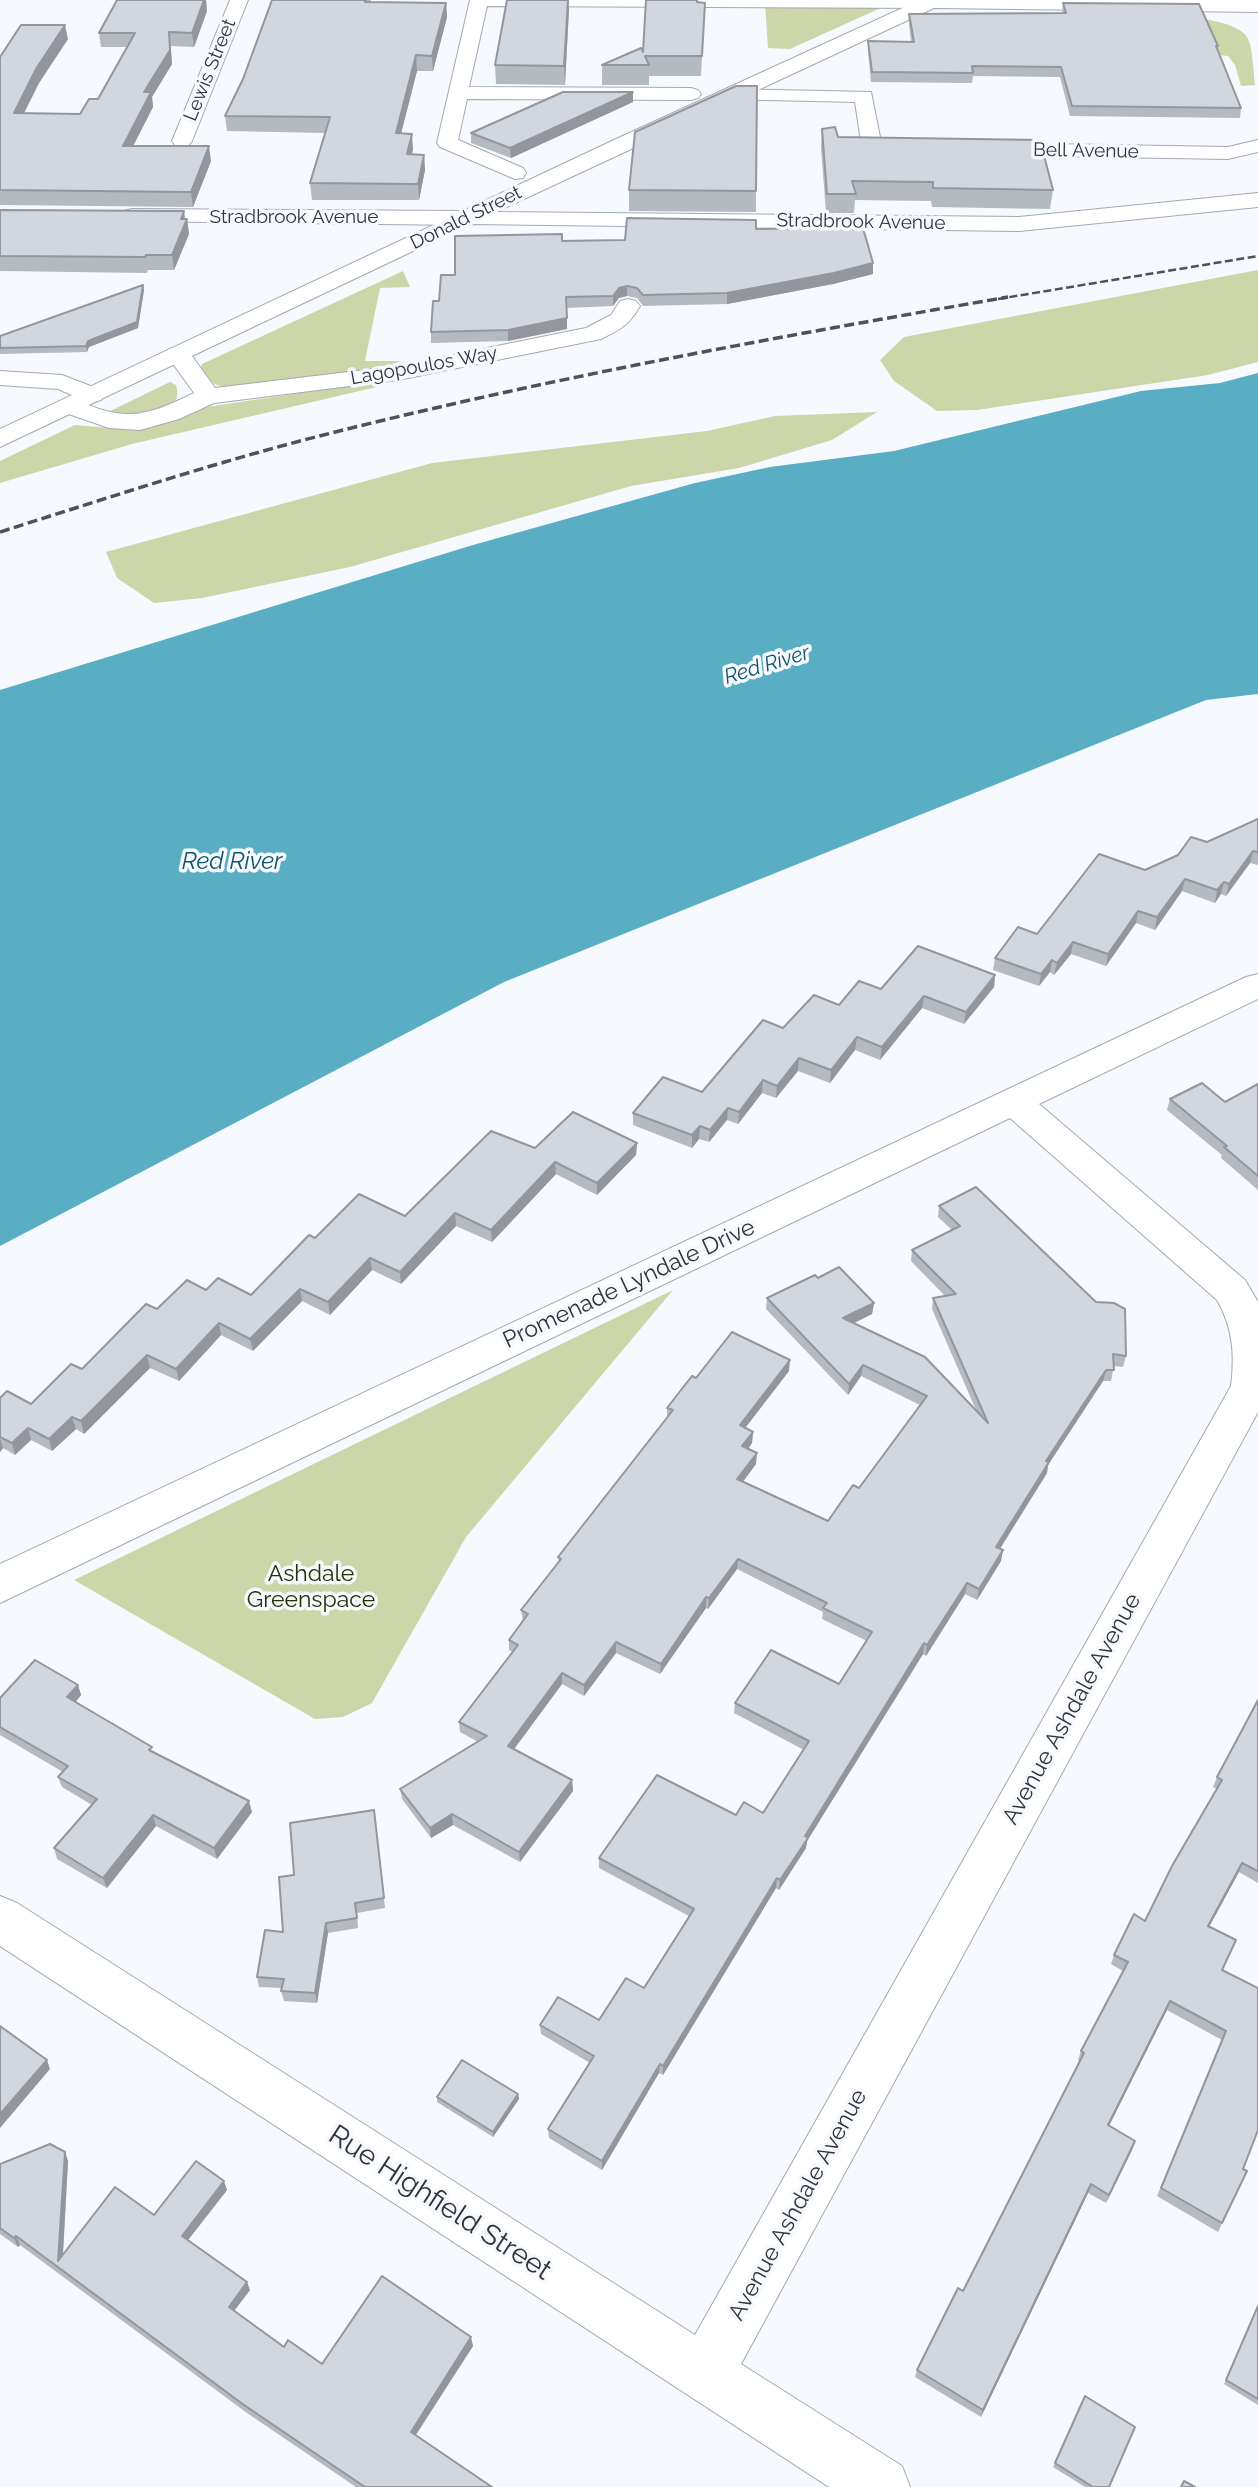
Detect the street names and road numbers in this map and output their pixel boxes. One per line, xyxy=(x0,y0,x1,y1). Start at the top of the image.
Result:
street label: Lewis Street xyxy=(179,16,241,124)
street label: Bell Avenue xyxy=(1033,139,1139,163)
street label: Donald Street xyxy=(407,181,525,255)
street label: Stradbrook Avenue xyxy=(210,206,378,228)
street label: Stradbrook Avenue xyxy=(776,209,946,235)
street label: Lagopoulos Way xyxy=(349,342,499,390)
street label: Promenade Lyndale Drive xyxy=(499,1213,759,1355)
street label: Avenue Ashdale Avenue xyxy=(997,1589,1147,1829)
street label: Avenue Ashdale Avenue xyxy=(723,2085,873,2325)
street label: Rue Highfield Street xyxy=(322,2118,558,2288)

